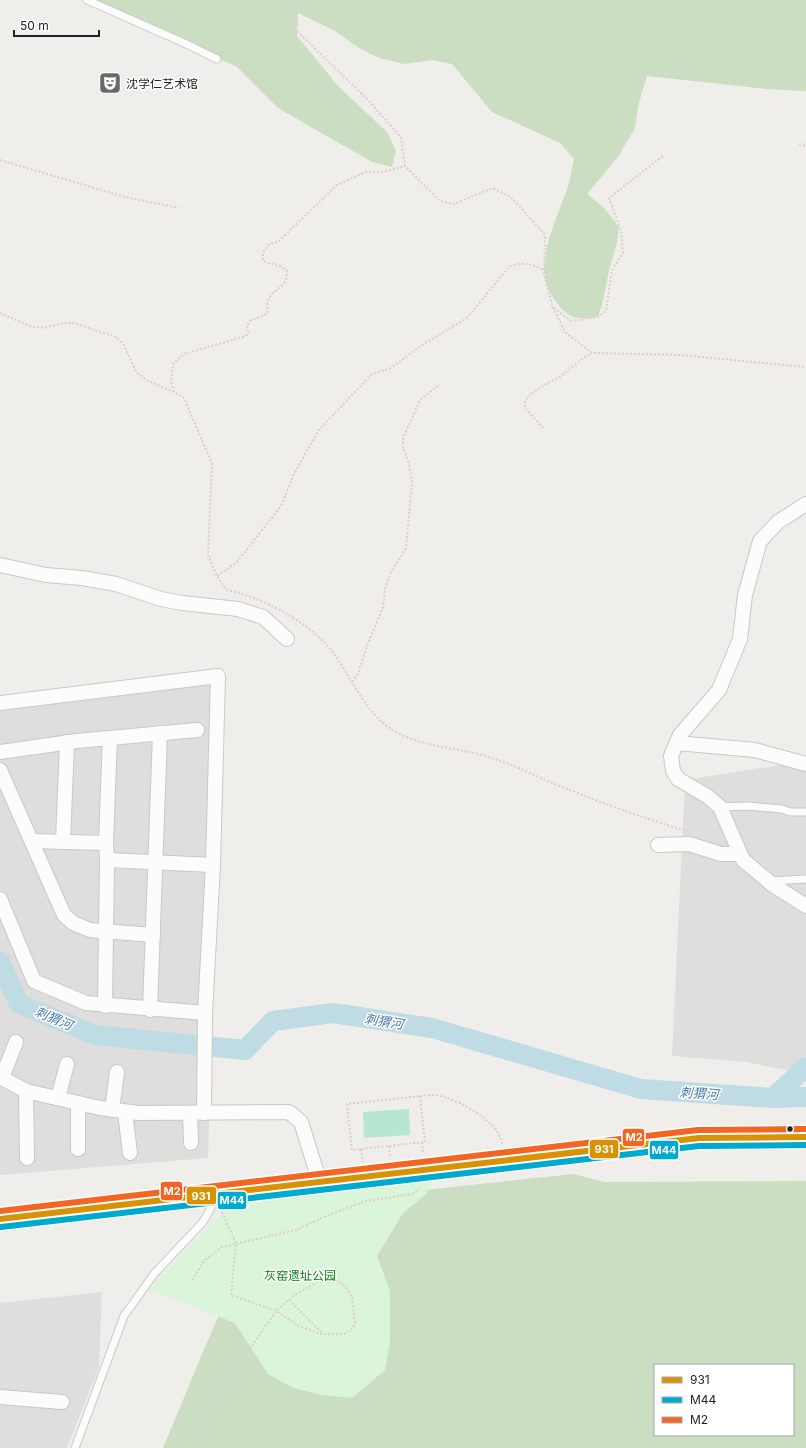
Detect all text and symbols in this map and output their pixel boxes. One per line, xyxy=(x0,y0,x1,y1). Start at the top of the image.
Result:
scale bar xyxy=(14,12,99,38)
text: 50 m xyxy=(20,18,49,33)
theatre icon: 沈学仁艺术馆 xyxy=(97,70,123,96)
place label: 沈学仁艺术馆 xyxy=(126,76,198,91)
water label: 刺猬河 xyxy=(33,1003,78,1034)
water label: 刺猬河 xyxy=(363,1010,407,1032)
water label: 刺猬河 xyxy=(679,1084,722,1103)
unlabelled marker xyxy=(785,1124,795,1134)
line badge: M2 xyxy=(622,1128,645,1147)
text: M2 xyxy=(625,1130,643,1144)
line badge: 931 xyxy=(589,1139,619,1159)
line badge: M44 xyxy=(649,1140,679,1160)
text: 931 xyxy=(595,1142,614,1156)
text: M44 xyxy=(651,1143,677,1157)
line badge: M2 xyxy=(160,1181,183,1201)
text: M2 xyxy=(163,1184,181,1198)
line badge: 931 xyxy=(186,1186,217,1205)
text: 931 xyxy=(192,1189,211,1203)
line badge: M44 xyxy=(217,1191,247,1210)
text: M44 xyxy=(219,1193,245,1207)
park label: 灰窑遗址公园 xyxy=(264,1268,336,1283)
legend xyxy=(654,1364,794,1436)
text: 931 xyxy=(690,1372,710,1387)
text: M44 xyxy=(690,1392,717,1407)
text: M2 xyxy=(690,1412,708,1427)

